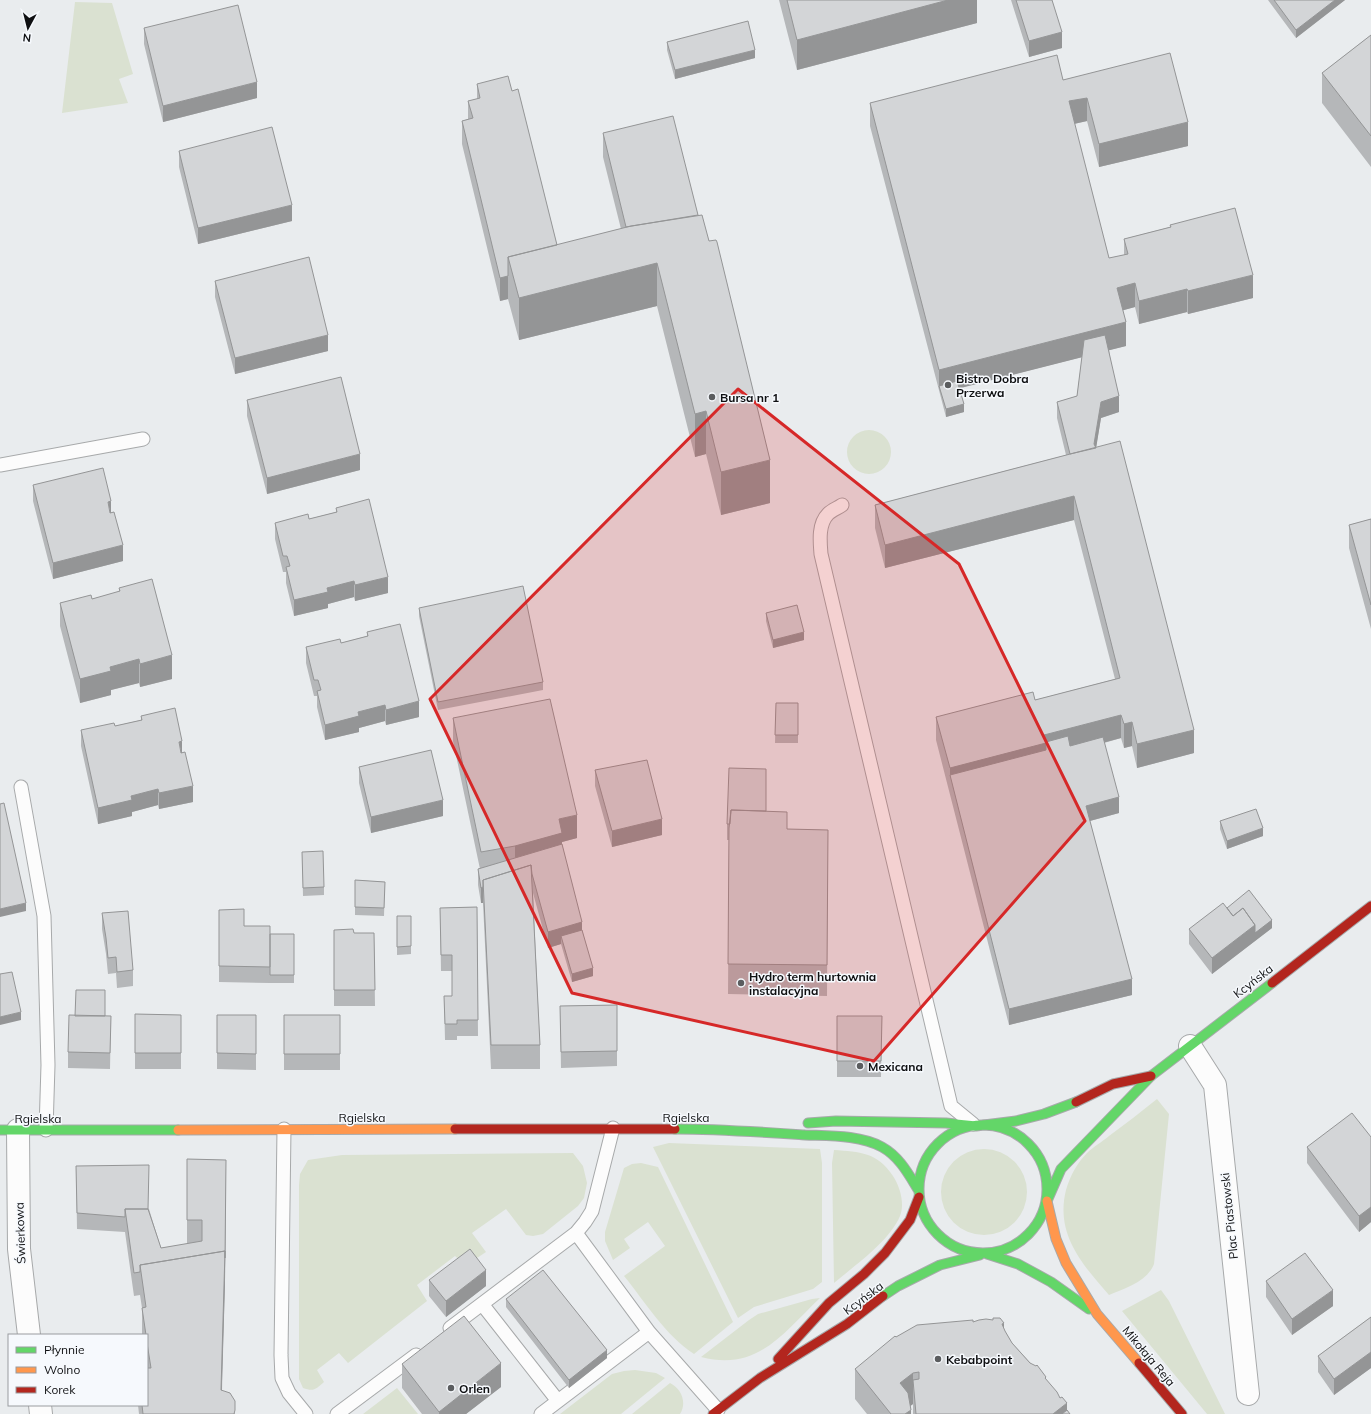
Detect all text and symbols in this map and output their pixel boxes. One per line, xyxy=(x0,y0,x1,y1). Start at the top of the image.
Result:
north arrow xyxy=(8,8,48,48)
text: N xyxy=(22,30,32,45)
place label: Bistro Dobra Przerwa xyxy=(956,371,1029,400)
marker: Bistro Dobra Przerwa xyxy=(943,380,953,390)
place label: Bursa nr 1 xyxy=(720,390,779,405)
marker: Bursa nr 1 xyxy=(707,392,717,402)
street label: Kcyńska xyxy=(1230,961,1276,1001)
place label: Hydro term hurtownia instalacyjna xyxy=(749,969,876,998)
marker: Hydro term hurtownia instalacyjna xyxy=(736,978,746,988)
place label: Mexicana xyxy=(868,1059,923,1074)
marker: Mexicana xyxy=(855,1061,865,1071)
street label: Rgielska xyxy=(339,1110,385,1125)
street label: Rgielska xyxy=(663,1110,709,1125)
street label: Rgielska xyxy=(15,1111,61,1126)
street label: Plac Piastowski xyxy=(1217,1172,1241,1260)
street label: Świerkowa xyxy=(11,1202,29,1264)
street label: Kcyńska xyxy=(840,1278,886,1318)
street label: Mikołaja Reja xyxy=(1119,1323,1179,1389)
legend xyxy=(8,1334,148,1406)
text: Płynnie xyxy=(44,1342,85,1357)
place label: Kebabpoint xyxy=(946,1352,1013,1367)
marker: Kebabpoint xyxy=(933,1354,943,1364)
text: Wolno xyxy=(44,1362,80,1377)
place label: Orlen xyxy=(459,1381,490,1396)
text: Korek xyxy=(44,1382,76,1397)
marker: Orlen xyxy=(446,1383,456,1393)

